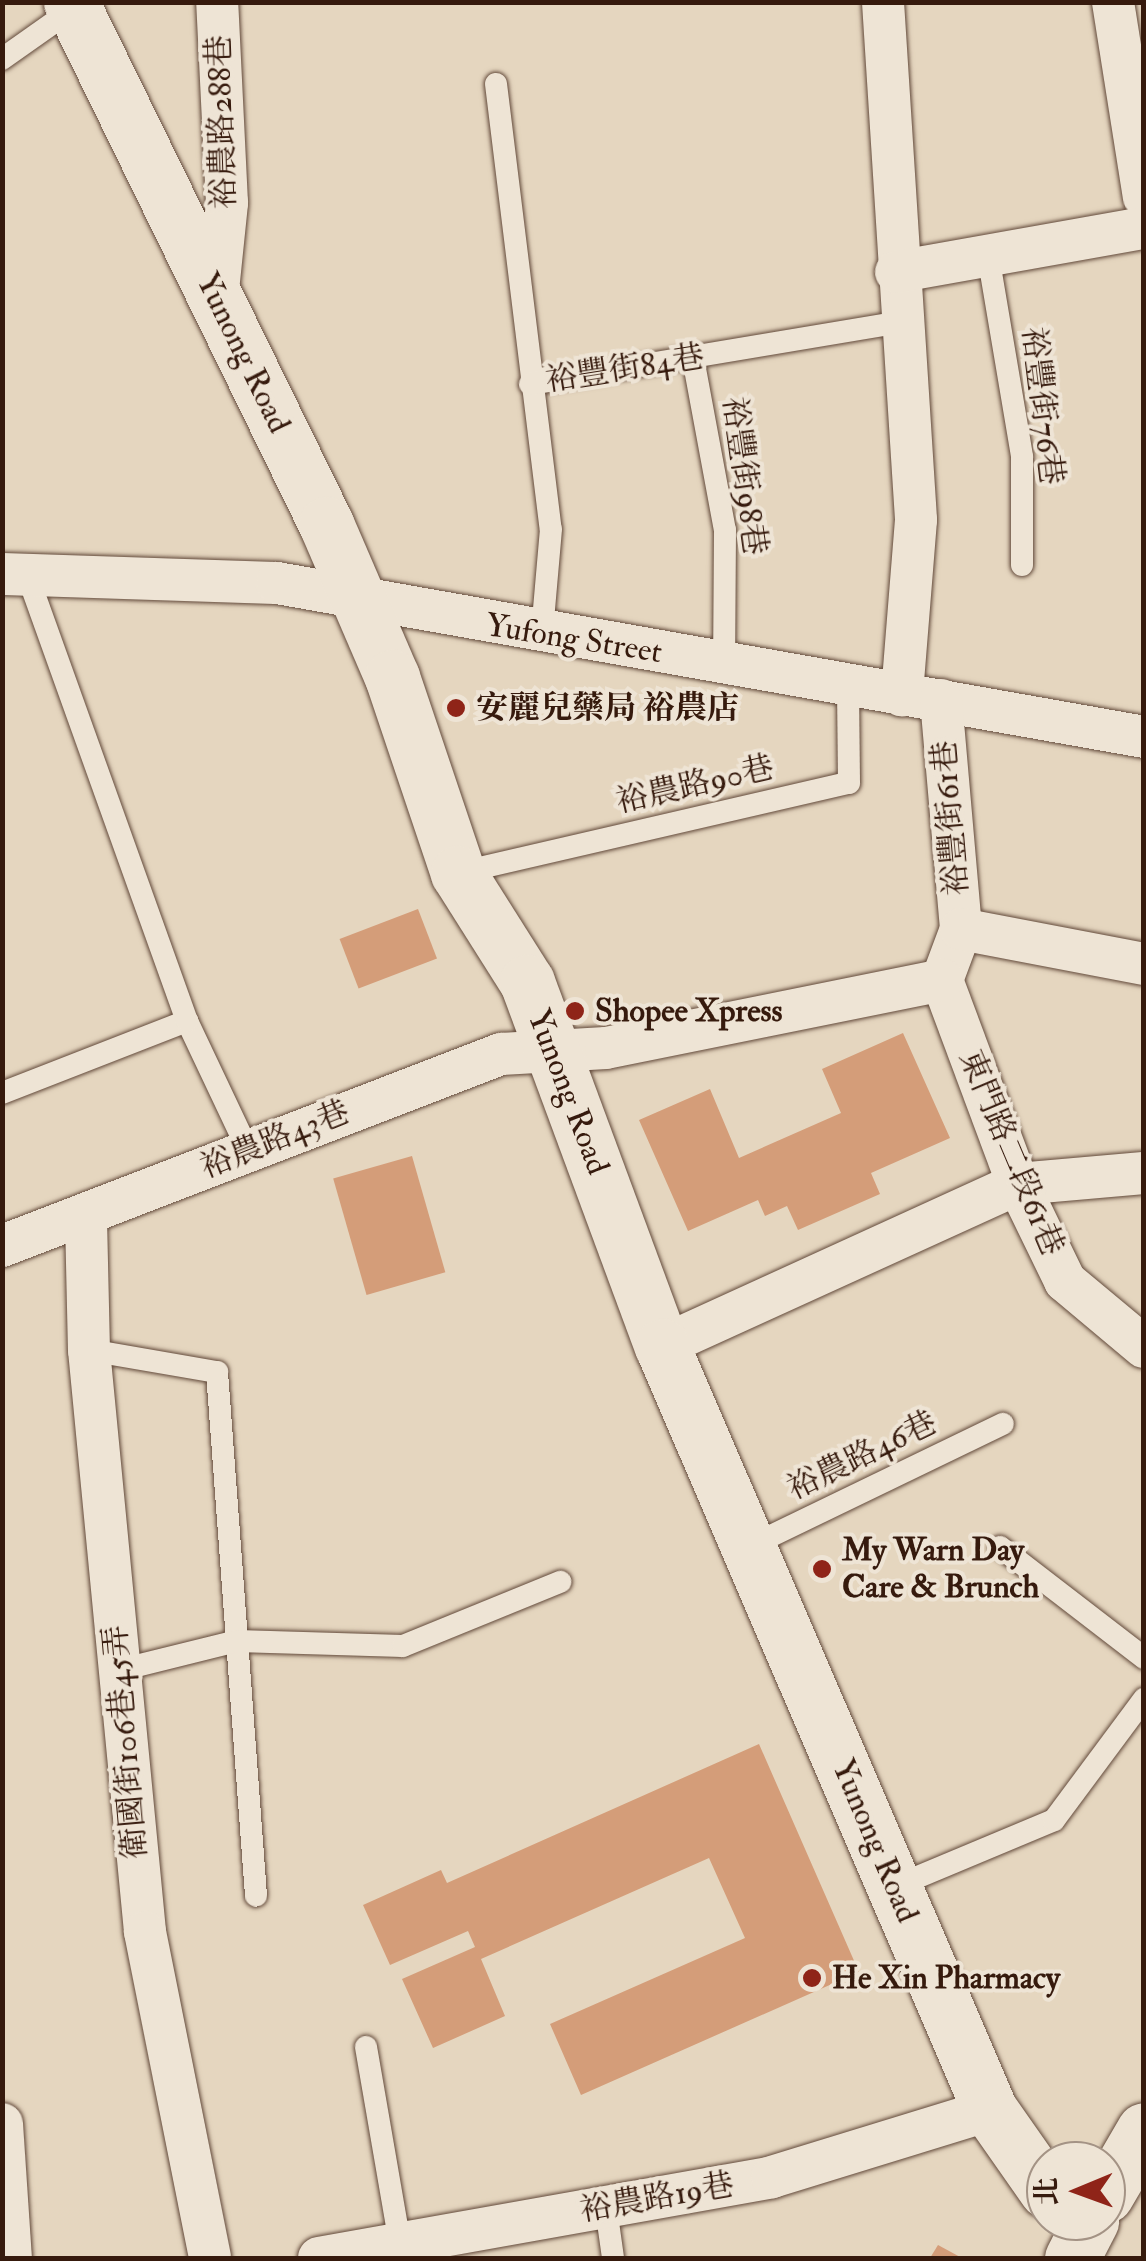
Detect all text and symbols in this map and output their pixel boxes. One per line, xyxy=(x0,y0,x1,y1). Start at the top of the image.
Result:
street label: 裕農路288巷 xyxy=(200,34,244,210)
street label: Yunong Road xyxy=(188,267,298,439)
street label: 裕豐街76巷 xyxy=(1013,325,1071,487)
street label: 裕豐街84巷 xyxy=(543,338,707,400)
street label: 裕豐街98巷 xyxy=(714,394,774,558)
street label: Yufong Street xyxy=(483,606,665,672)
place label: 安麗兒藥局 裕農店 xyxy=(476,689,739,727)
marker: 安麗兒藥局 裕農店 xyxy=(445,697,467,719)
street label: 裕豐街61巷 xyxy=(925,739,977,897)
street label: 裕農路90巷 xyxy=(612,748,778,822)
place label: Shopee Xpress xyxy=(595,992,782,1030)
marker: Shopee Xpress xyxy=(564,1000,586,1022)
street label: Yunong Road xyxy=(519,1004,617,1180)
street label: 東門路二段61巷 xyxy=(950,1045,1072,1261)
street label: 裕農路43巷 xyxy=(195,1093,355,1187)
street label: 裕農路46巷 xyxy=(781,1403,943,1509)
place label: My Warn Day Care & Brunch xyxy=(842,1532,1039,1607)
marker: My Warn Day Care & Brunch xyxy=(811,1558,833,1580)
street label: 衛國街106巷45弄 xyxy=(97,1623,155,1861)
street label: Yunong Road xyxy=(823,1754,927,1928)
place label: He Xin Pharmacy xyxy=(832,1959,1060,1997)
marker: He Xin Pharmacy xyxy=(801,1967,823,1989)
north arrow xyxy=(1026,2141,1126,2241)
street label: 裕農路19巷 xyxy=(577,2166,737,2230)
text: 北 xyxy=(1030,2177,1065,2206)

